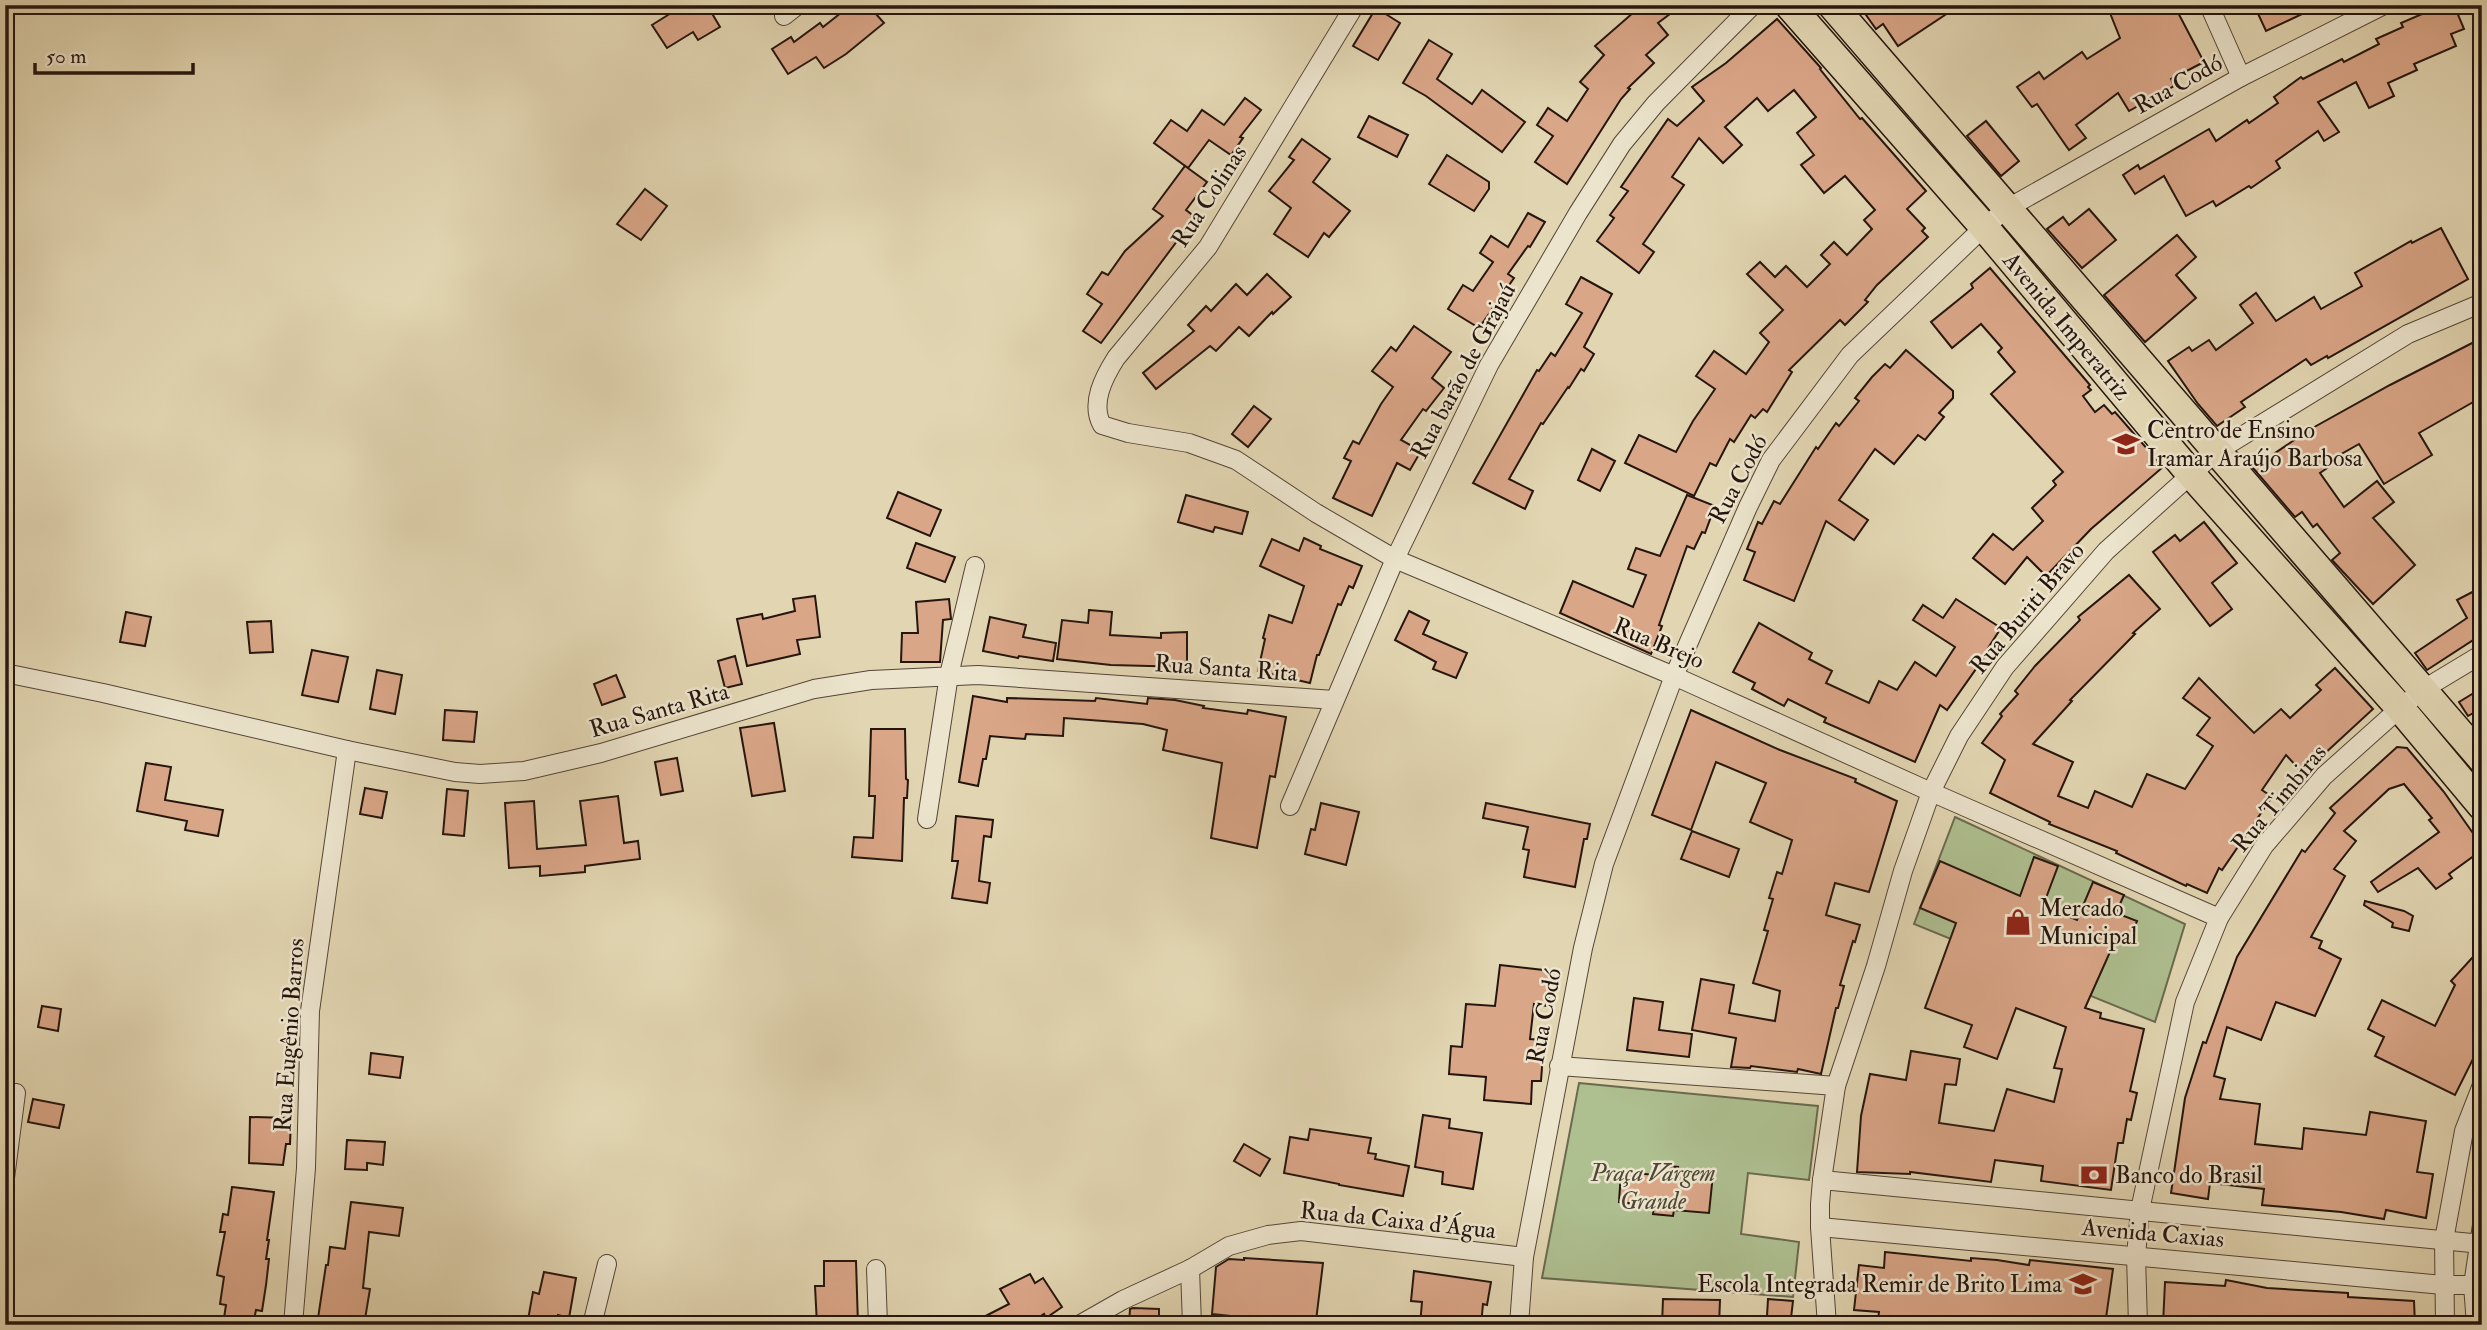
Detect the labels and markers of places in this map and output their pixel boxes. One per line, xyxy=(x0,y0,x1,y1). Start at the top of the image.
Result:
place label: Centro de Ensino Iramar Araújo Barbosa xyxy=(2147,415,2364,474)
school or university icon: Centro de Ensino Iramar Araújo Barbosa xyxy=(2111,429,2141,459)
place label: Mercado Municipal xyxy=(2039,893,2137,952)
shop icon: Mercado Municipal xyxy=(2003,907,2033,937)
bank icon: Banco do Brasil xyxy=(2079,1160,2109,1190)
place label: Banco do Brasil xyxy=(2115,1160,2263,1191)
place label: Escola Integrada Remir de Brito Lima xyxy=(1697,1269,2063,1300)
school or university icon: Escola Integrada Remir de Brito Lima xyxy=(2068,1269,2098,1299)

